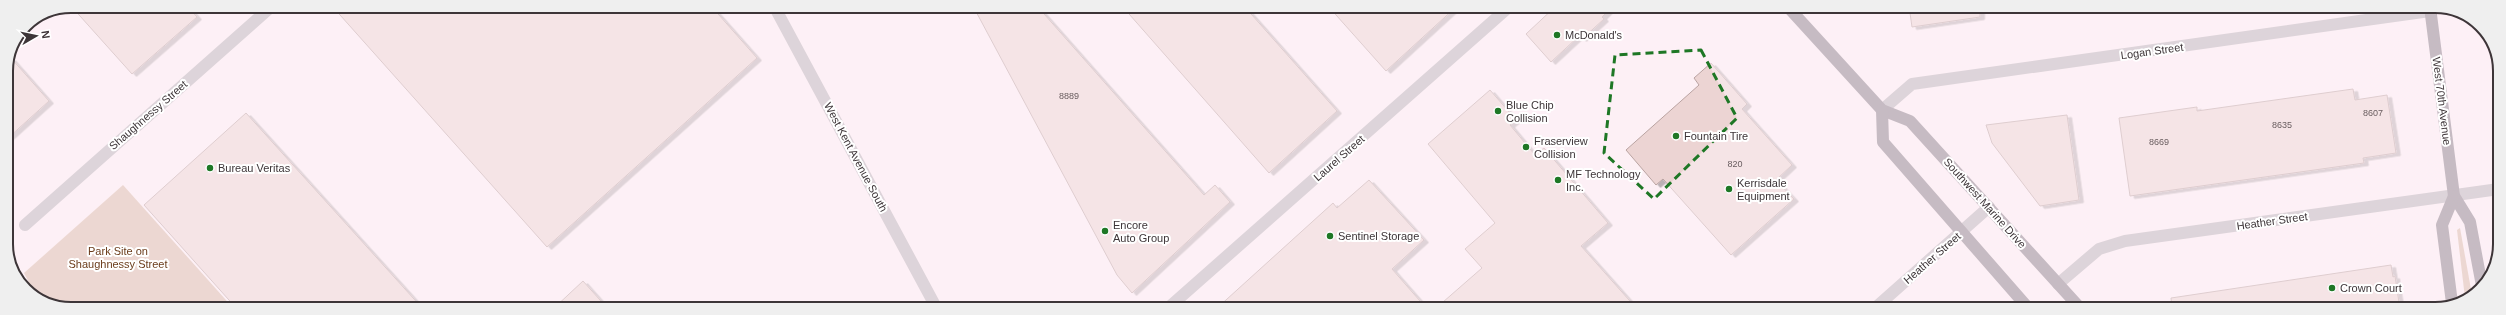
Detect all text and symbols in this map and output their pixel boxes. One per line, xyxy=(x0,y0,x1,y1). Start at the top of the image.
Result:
north arrow xyxy=(16,16,56,56)
place label: McDonald's xyxy=(1565,29,1623,41)
text: N xyxy=(39,30,52,39)
marker: McDonald's xyxy=(1552,30,1562,40)
street label: Logan Street xyxy=(2120,41,2184,61)
street label: West 70th Avenue xyxy=(2431,56,2453,146)
street label: Shaughnessy Street xyxy=(107,78,189,152)
house number: 8889 xyxy=(1059,91,1079,101)
place label: Blue Chip Collision xyxy=(1506,99,1554,124)
street label: West Kent Avenue South xyxy=(822,100,890,214)
marker: Blue Chip Collision xyxy=(1493,106,1503,116)
house number: 8607 xyxy=(2363,108,2383,118)
house number: 8635 xyxy=(2272,120,2292,130)
place label: Fountain Tire xyxy=(1684,130,1748,142)
marker: Fountain Tire xyxy=(1671,131,1681,141)
street label: Laurel Street xyxy=(1311,133,1367,183)
place label: Fraserview Collision xyxy=(1534,135,1588,160)
house number: 8669 xyxy=(2149,137,2169,147)
marker: Fraserview Collision xyxy=(1521,142,1531,152)
street label: Southwest Marine Drive xyxy=(1941,156,2029,250)
house number: 820 xyxy=(1727,159,1743,169)
place label: Bureau Veritas xyxy=(218,162,291,174)
marker: Bureau Veritas xyxy=(205,163,215,173)
place label: MF Technology Inc. xyxy=(1566,168,1641,193)
marker: MF Technology Inc. xyxy=(1553,175,1563,185)
place label: Kerrisdale Equipment xyxy=(1737,177,1790,202)
marker: Kerrisdale Equipment xyxy=(1724,184,1734,194)
street label: Heather Street xyxy=(2236,210,2308,232)
place label: Encore Auto Group xyxy=(1113,219,1169,244)
marker: Encore Auto Group xyxy=(1100,226,1110,236)
place label: Sentinel Storage xyxy=(1338,230,1419,242)
street label: Heather Street xyxy=(1901,230,1963,286)
marker: Sentinel Storage xyxy=(1325,231,1335,241)
park label: Park Site on Shaughnessy Street xyxy=(68,245,168,270)
place label: Crown Court xyxy=(2340,282,2402,294)
marker: Crown Court xyxy=(2327,283,2337,293)

